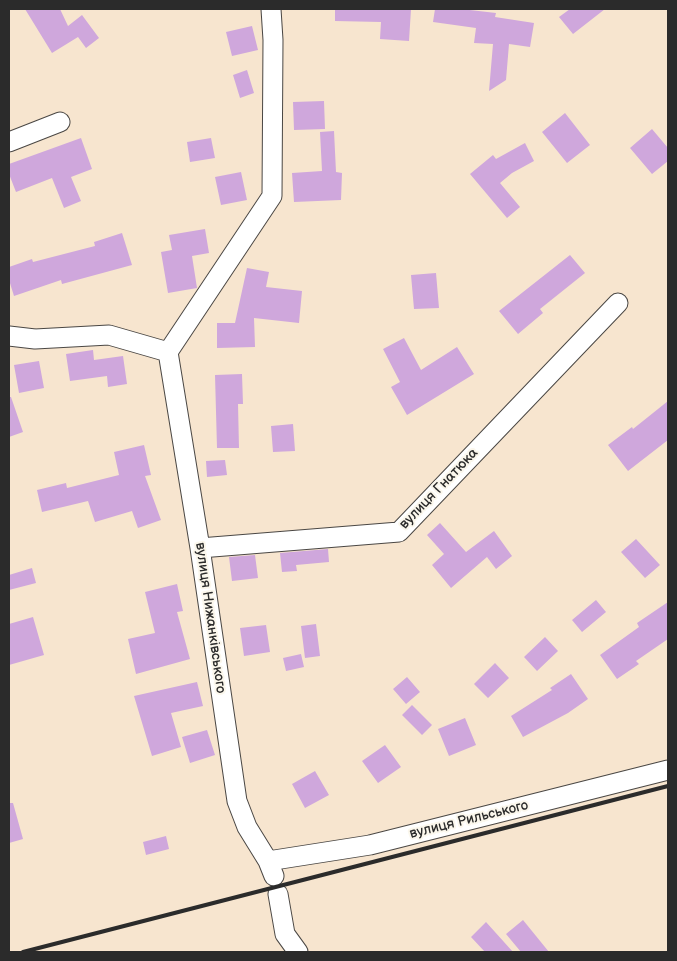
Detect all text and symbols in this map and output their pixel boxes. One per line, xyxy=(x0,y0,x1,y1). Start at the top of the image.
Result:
street label: вулиця Гнатюка xyxy=(396,445,482,533)
street label: вулиця Нижанківського xyxy=(191,541,229,695)
street label: вулиця Рильського xyxy=(408,797,530,843)

